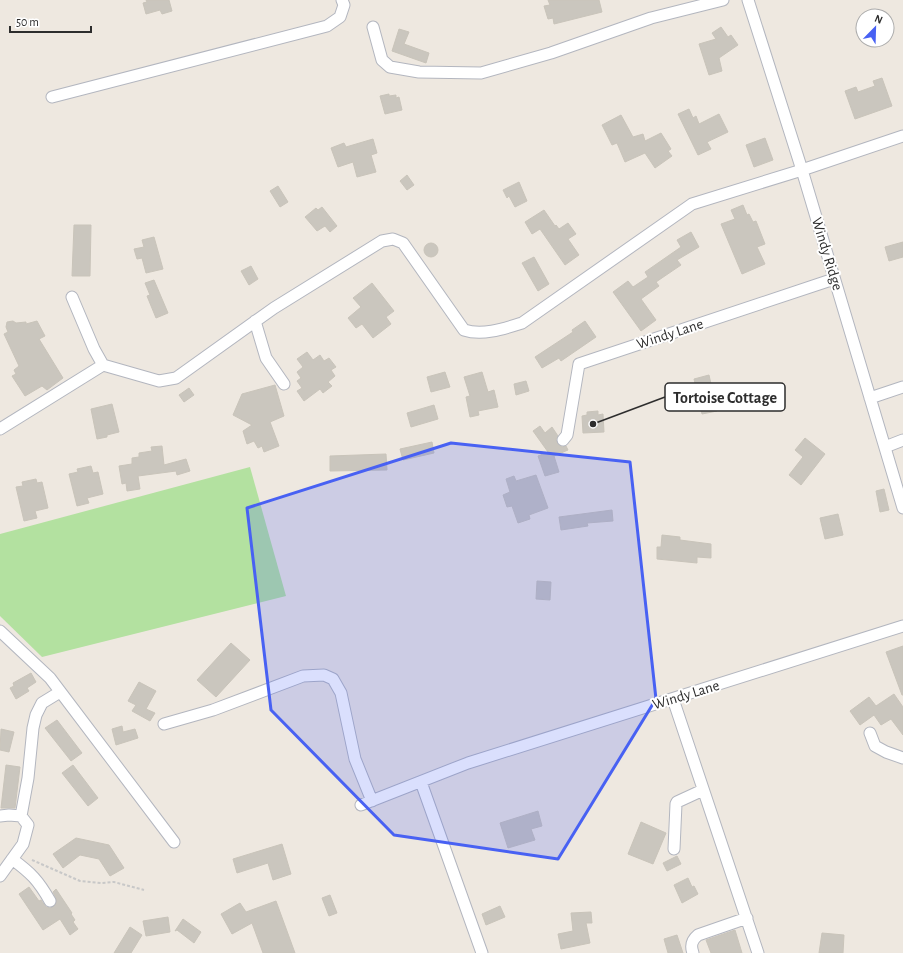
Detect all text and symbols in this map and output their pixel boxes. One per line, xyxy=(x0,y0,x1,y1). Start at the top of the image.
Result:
scale bar xyxy=(10,8,91,34)
north arrow xyxy=(855,8,895,48)
text: N xyxy=(873,13,884,26)
text: 50 m xyxy=(16,16,39,28)
street label: Windy Ridge xyxy=(809,216,845,292)
street label: Windy Lane xyxy=(635,316,705,352)
callout: Tortoise Cottage xyxy=(665,383,785,411)
text: Tortoise Cottage xyxy=(673,390,777,406)
street label: Windy Lane xyxy=(651,678,721,712)

